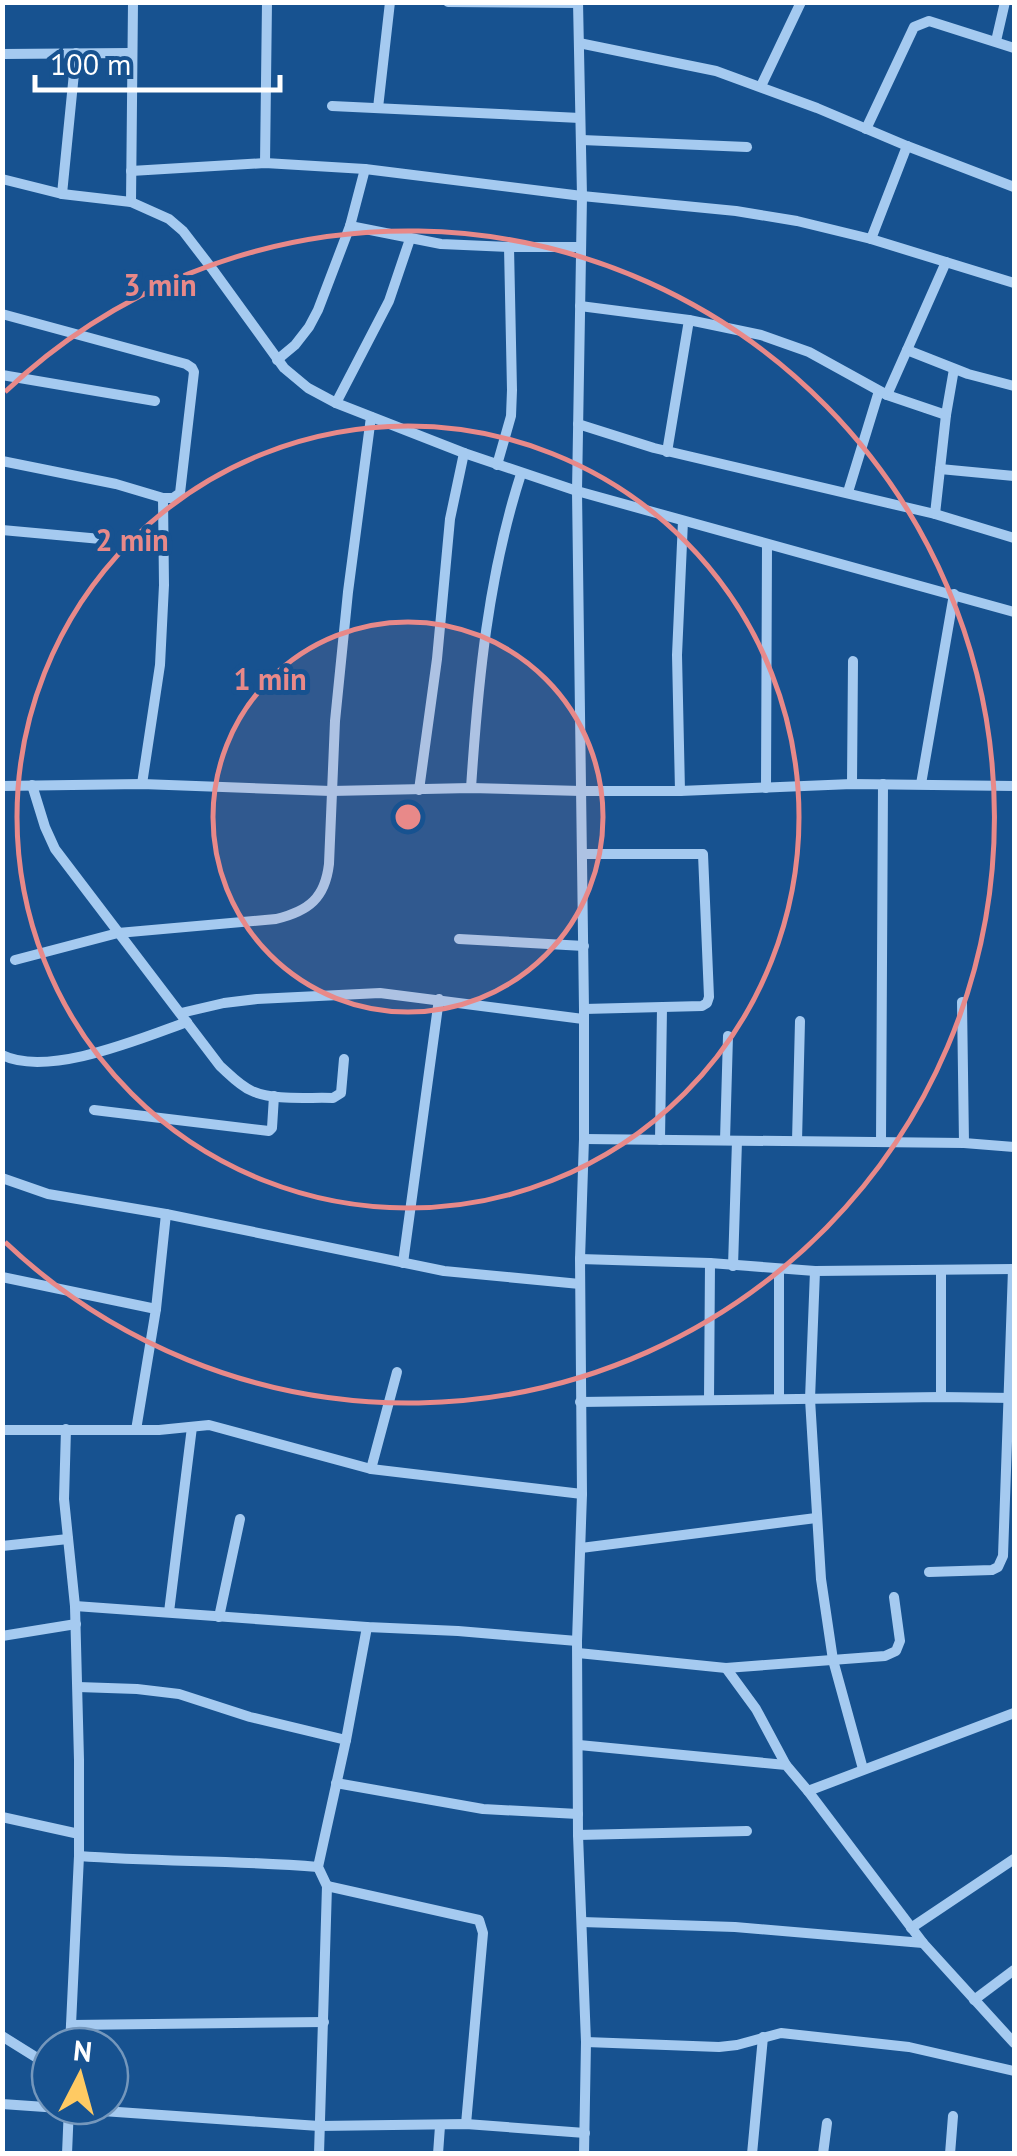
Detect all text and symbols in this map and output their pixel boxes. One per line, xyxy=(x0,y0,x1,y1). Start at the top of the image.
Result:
scale bar xyxy=(35,30,280,92)
text: 100 m xyxy=(50,44,131,83)
text: 3 min xyxy=(123,265,197,304)
text: 2 min xyxy=(95,520,169,559)
text: 1 min xyxy=(233,659,307,698)
centre of rings xyxy=(390,799,426,835)
north arrow xyxy=(30,2026,130,2126)
text: N xyxy=(72,2031,94,2070)

